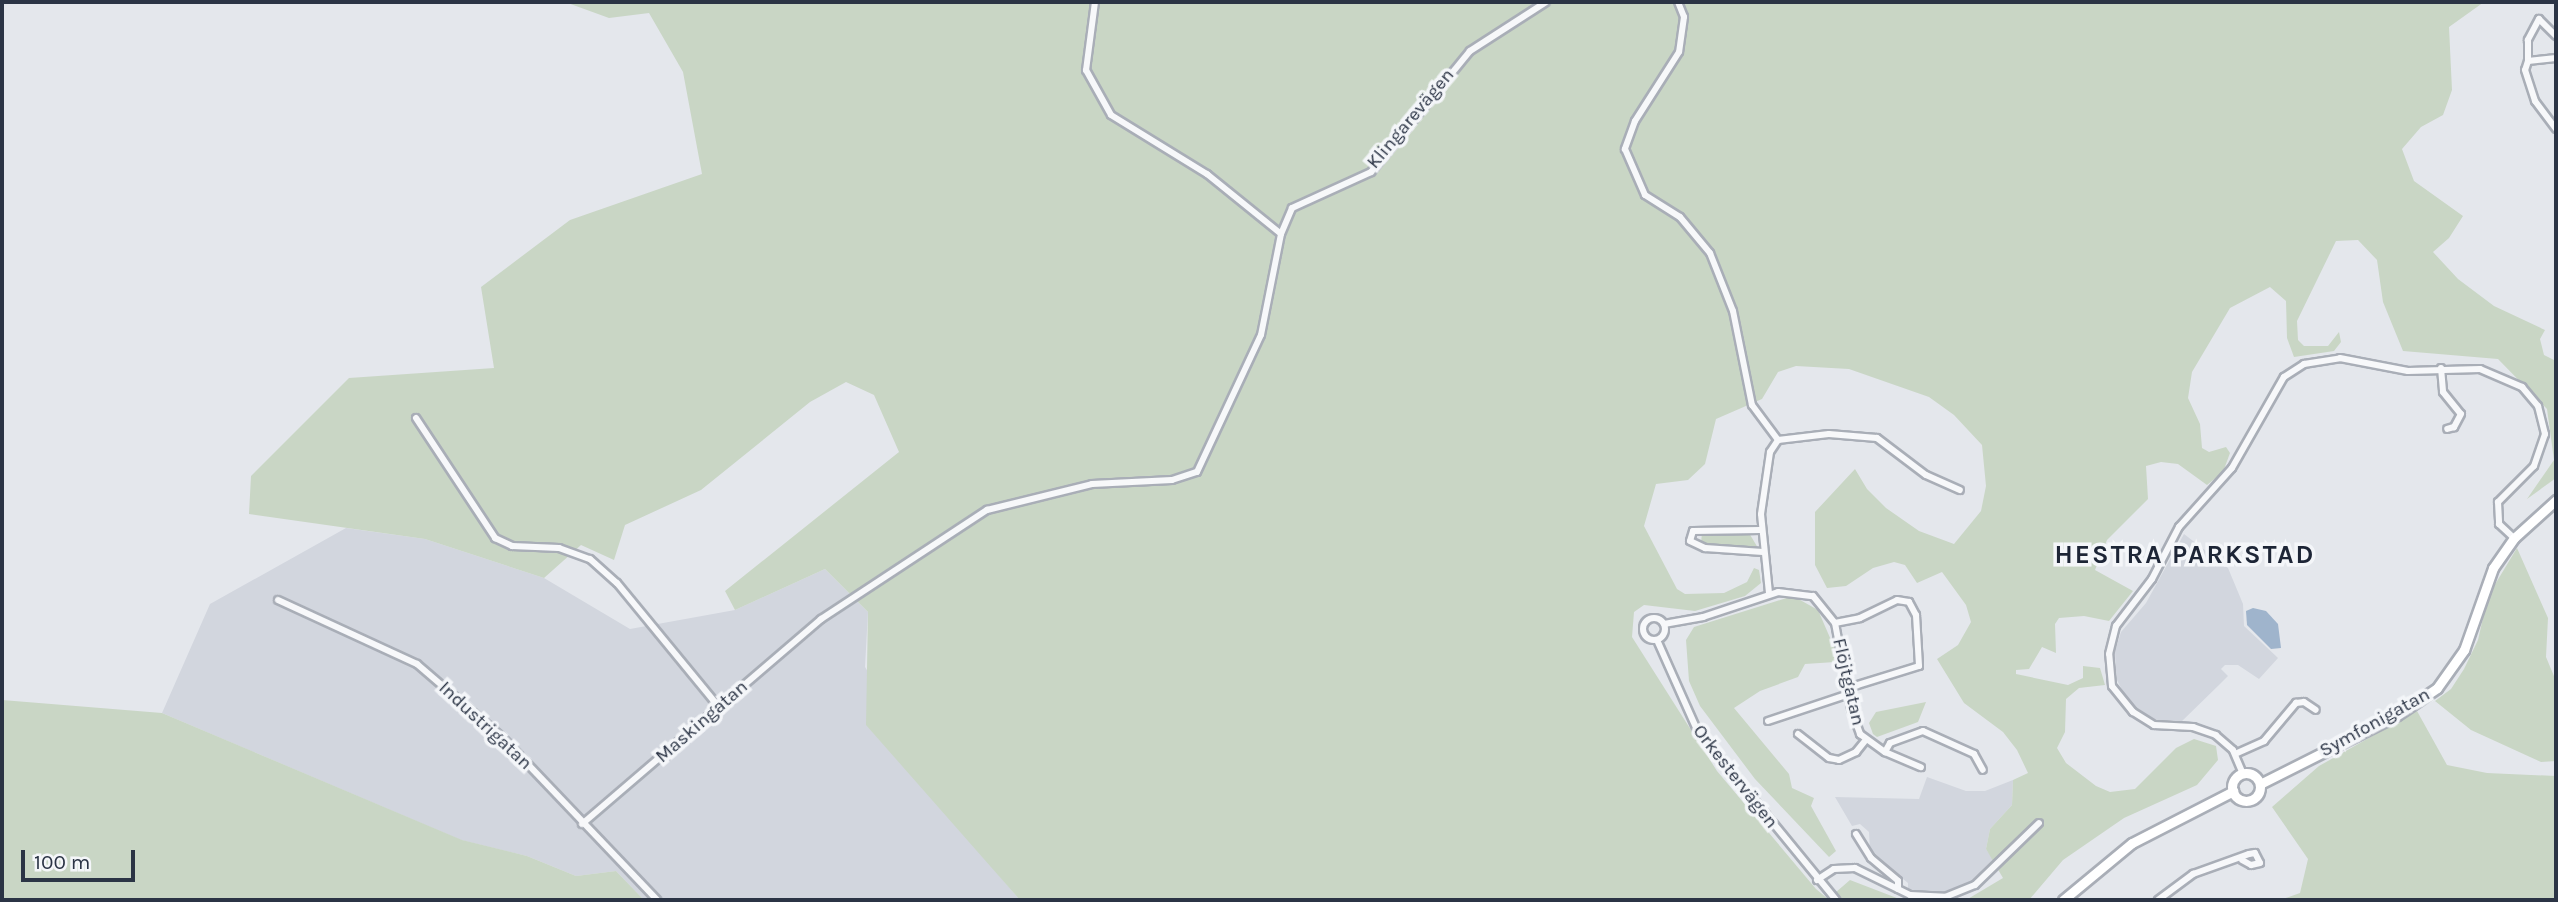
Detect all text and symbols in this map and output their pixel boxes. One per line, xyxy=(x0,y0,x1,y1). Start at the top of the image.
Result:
street label: Klingarevägen xyxy=(1362,64,1460,174)
district label: HESTRA PARKSTAD xyxy=(2056,539,2314,571)
street label: Flöjtgatan xyxy=(1827,636,1869,728)
street label: Maskingatan xyxy=(651,676,753,768)
street label: Industrigatan xyxy=(434,677,536,775)
street label: Symfonigatan xyxy=(2316,683,2434,763)
street label: Orkestervägen xyxy=(1687,721,1783,833)
scale bar xyxy=(24,836,138,880)
text: 100 m xyxy=(34,850,91,874)

